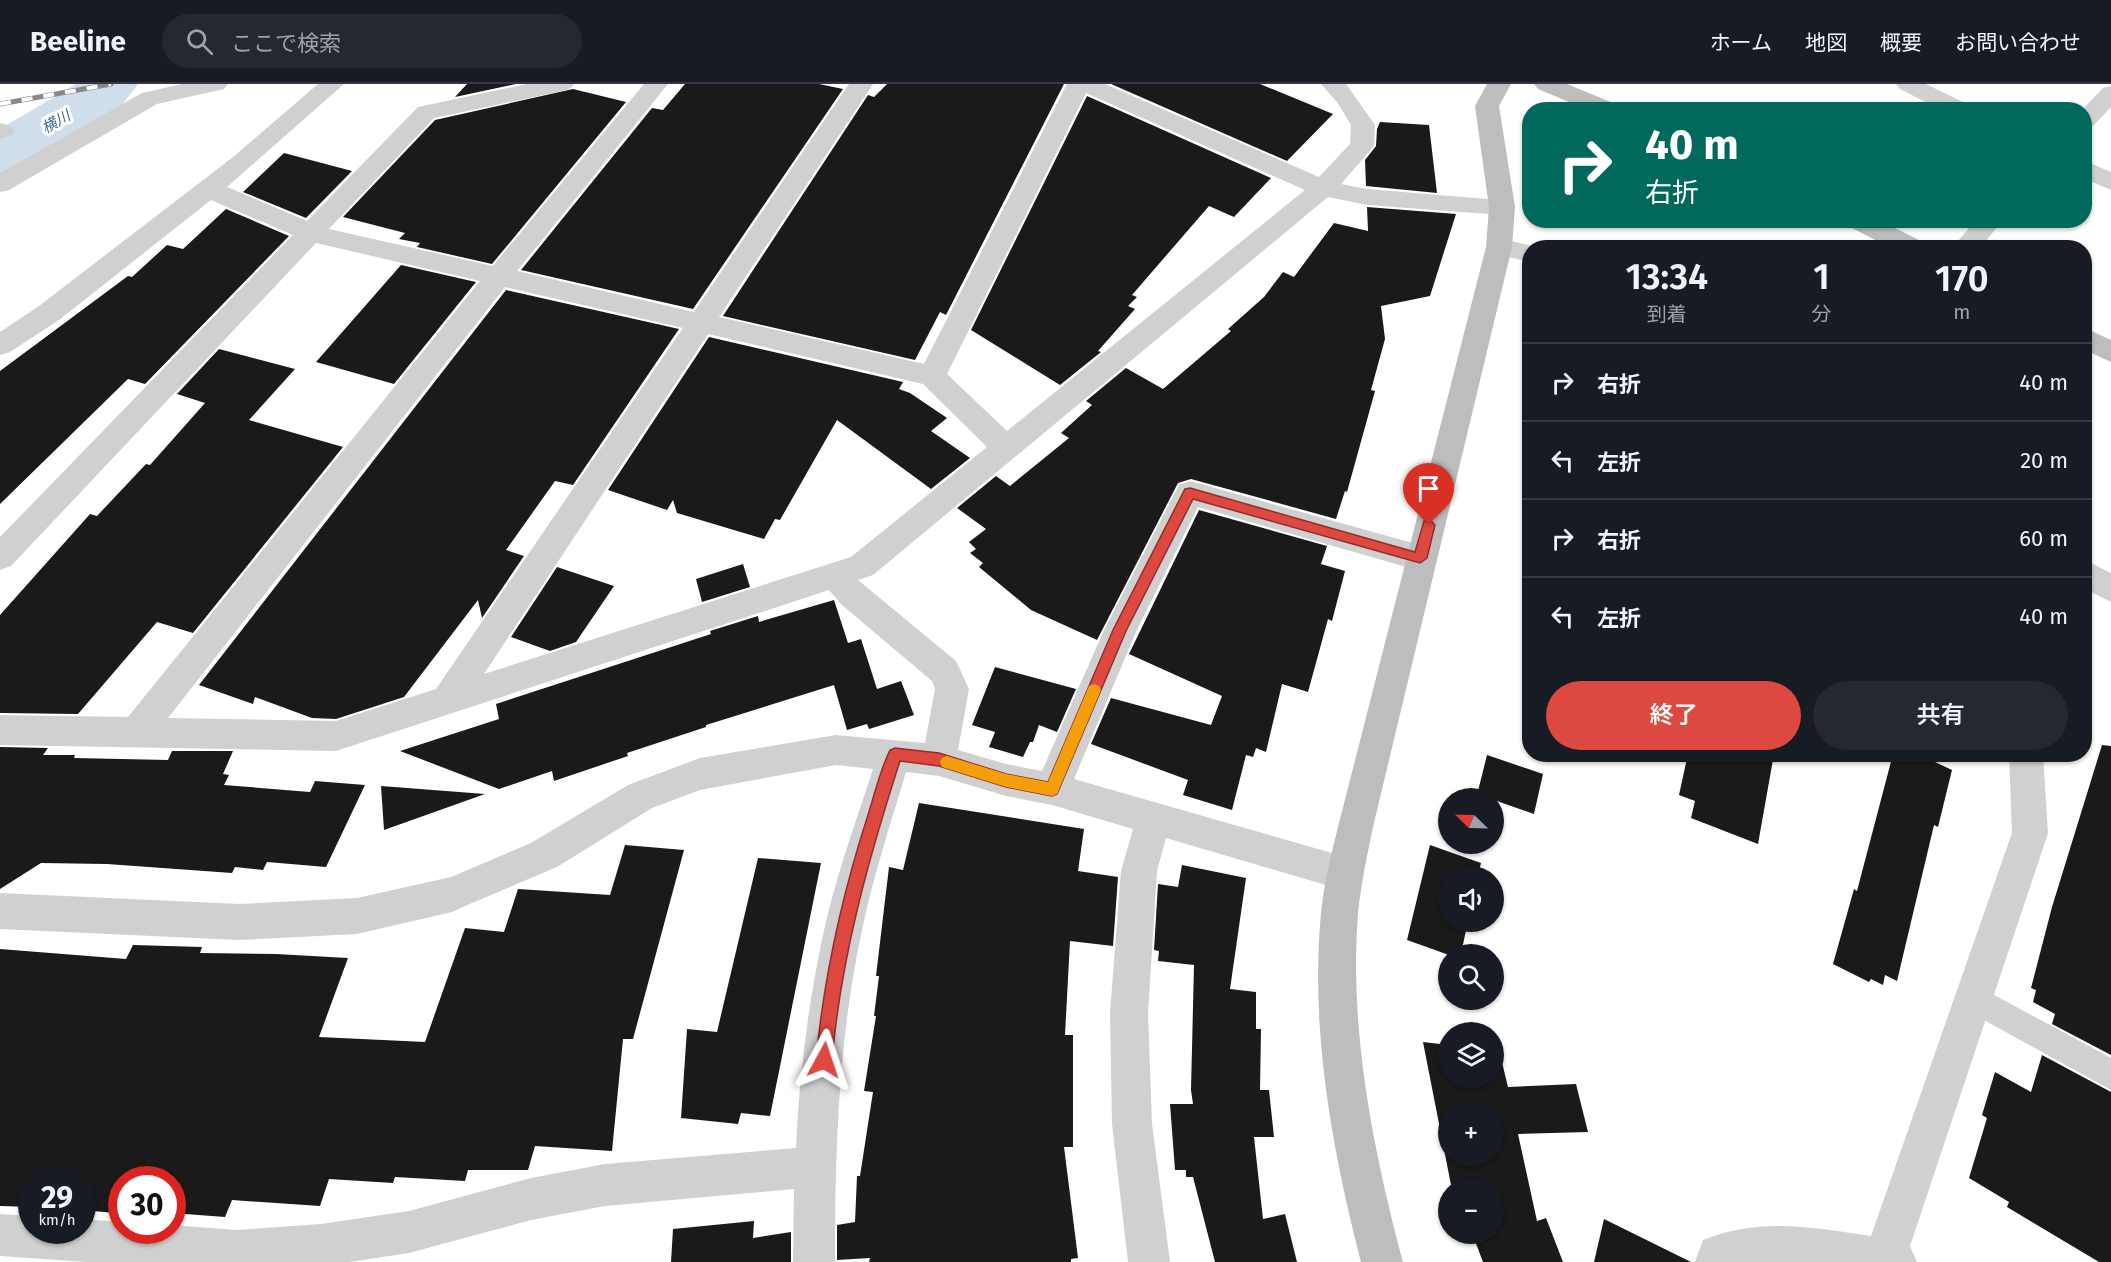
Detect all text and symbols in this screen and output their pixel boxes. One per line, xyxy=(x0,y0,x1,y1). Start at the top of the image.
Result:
search box xyxy=(162,14,582,68)
text: Beeline xyxy=(30,25,126,58)
icon: search xyxy=(183,25,216,58)
text: ここで検索 xyxy=(231,30,341,57)
text: ホーム xyxy=(1710,30,1772,56)
text: 地図 xyxy=(1805,30,1847,56)
text: 概要 xyxy=(1880,30,1922,56)
text: お問い合わせ xyxy=(1955,30,2081,56)
water label: 横川 xyxy=(39,106,75,137)
text: 40 m xyxy=(1645,120,1739,170)
icon: right xyxy=(1546,126,1624,204)
text: 右折 xyxy=(1645,177,1699,209)
text: 13:34 xyxy=(1625,255,1708,299)
text: 1 xyxy=(1813,255,1830,299)
text: 170 xyxy=(1935,257,1989,301)
text: m xyxy=(1953,300,1970,324)
text: 到着 xyxy=(1647,302,1687,326)
text: 分 xyxy=(1812,302,1832,326)
icon: right xyxy=(1546,366,1579,399)
text: 40 m xyxy=(2019,369,2068,396)
text: 右折 xyxy=(1597,371,1641,398)
icon: left xyxy=(1546,444,1579,477)
text: 20 m xyxy=(2020,447,2068,474)
text: 左折 xyxy=(1597,449,1641,476)
pin xyxy=(1403,463,1454,525)
icon: arrive xyxy=(1412,472,1445,505)
icon: right xyxy=(1546,522,1579,555)
text: 60 m xyxy=(2019,525,2068,552)
text: 右折 xyxy=(1597,527,1641,554)
icon: left xyxy=(1546,600,1579,633)
text: 40 m xyxy=(2019,603,2068,630)
text: 左折 xyxy=(1597,605,1641,632)
button: 終了 xyxy=(1546,681,1801,750)
button: 共有 xyxy=(1813,681,2068,750)
north arrow xyxy=(1438,788,1504,854)
map controls xyxy=(1438,788,1504,1244)
button: sound xyxy=(1438,866,1504,932)
button: search xyxy=(1438,944,1504,1010)
button: layers xyxy=(1438,1022,1504,1088)
position arrow xyxy=(792,1028,856,1092)
button: + xyxy=(1438,1100,1504,1166)
speed limit sign: 30 xyxy=(108,1166,186,1244)
button: − xyxy=(1438,1178,1504,1244)
text: 29 xyxy=(41,1180,73,1216)
text: km/h xyxy=(38,1211,76,1229)

